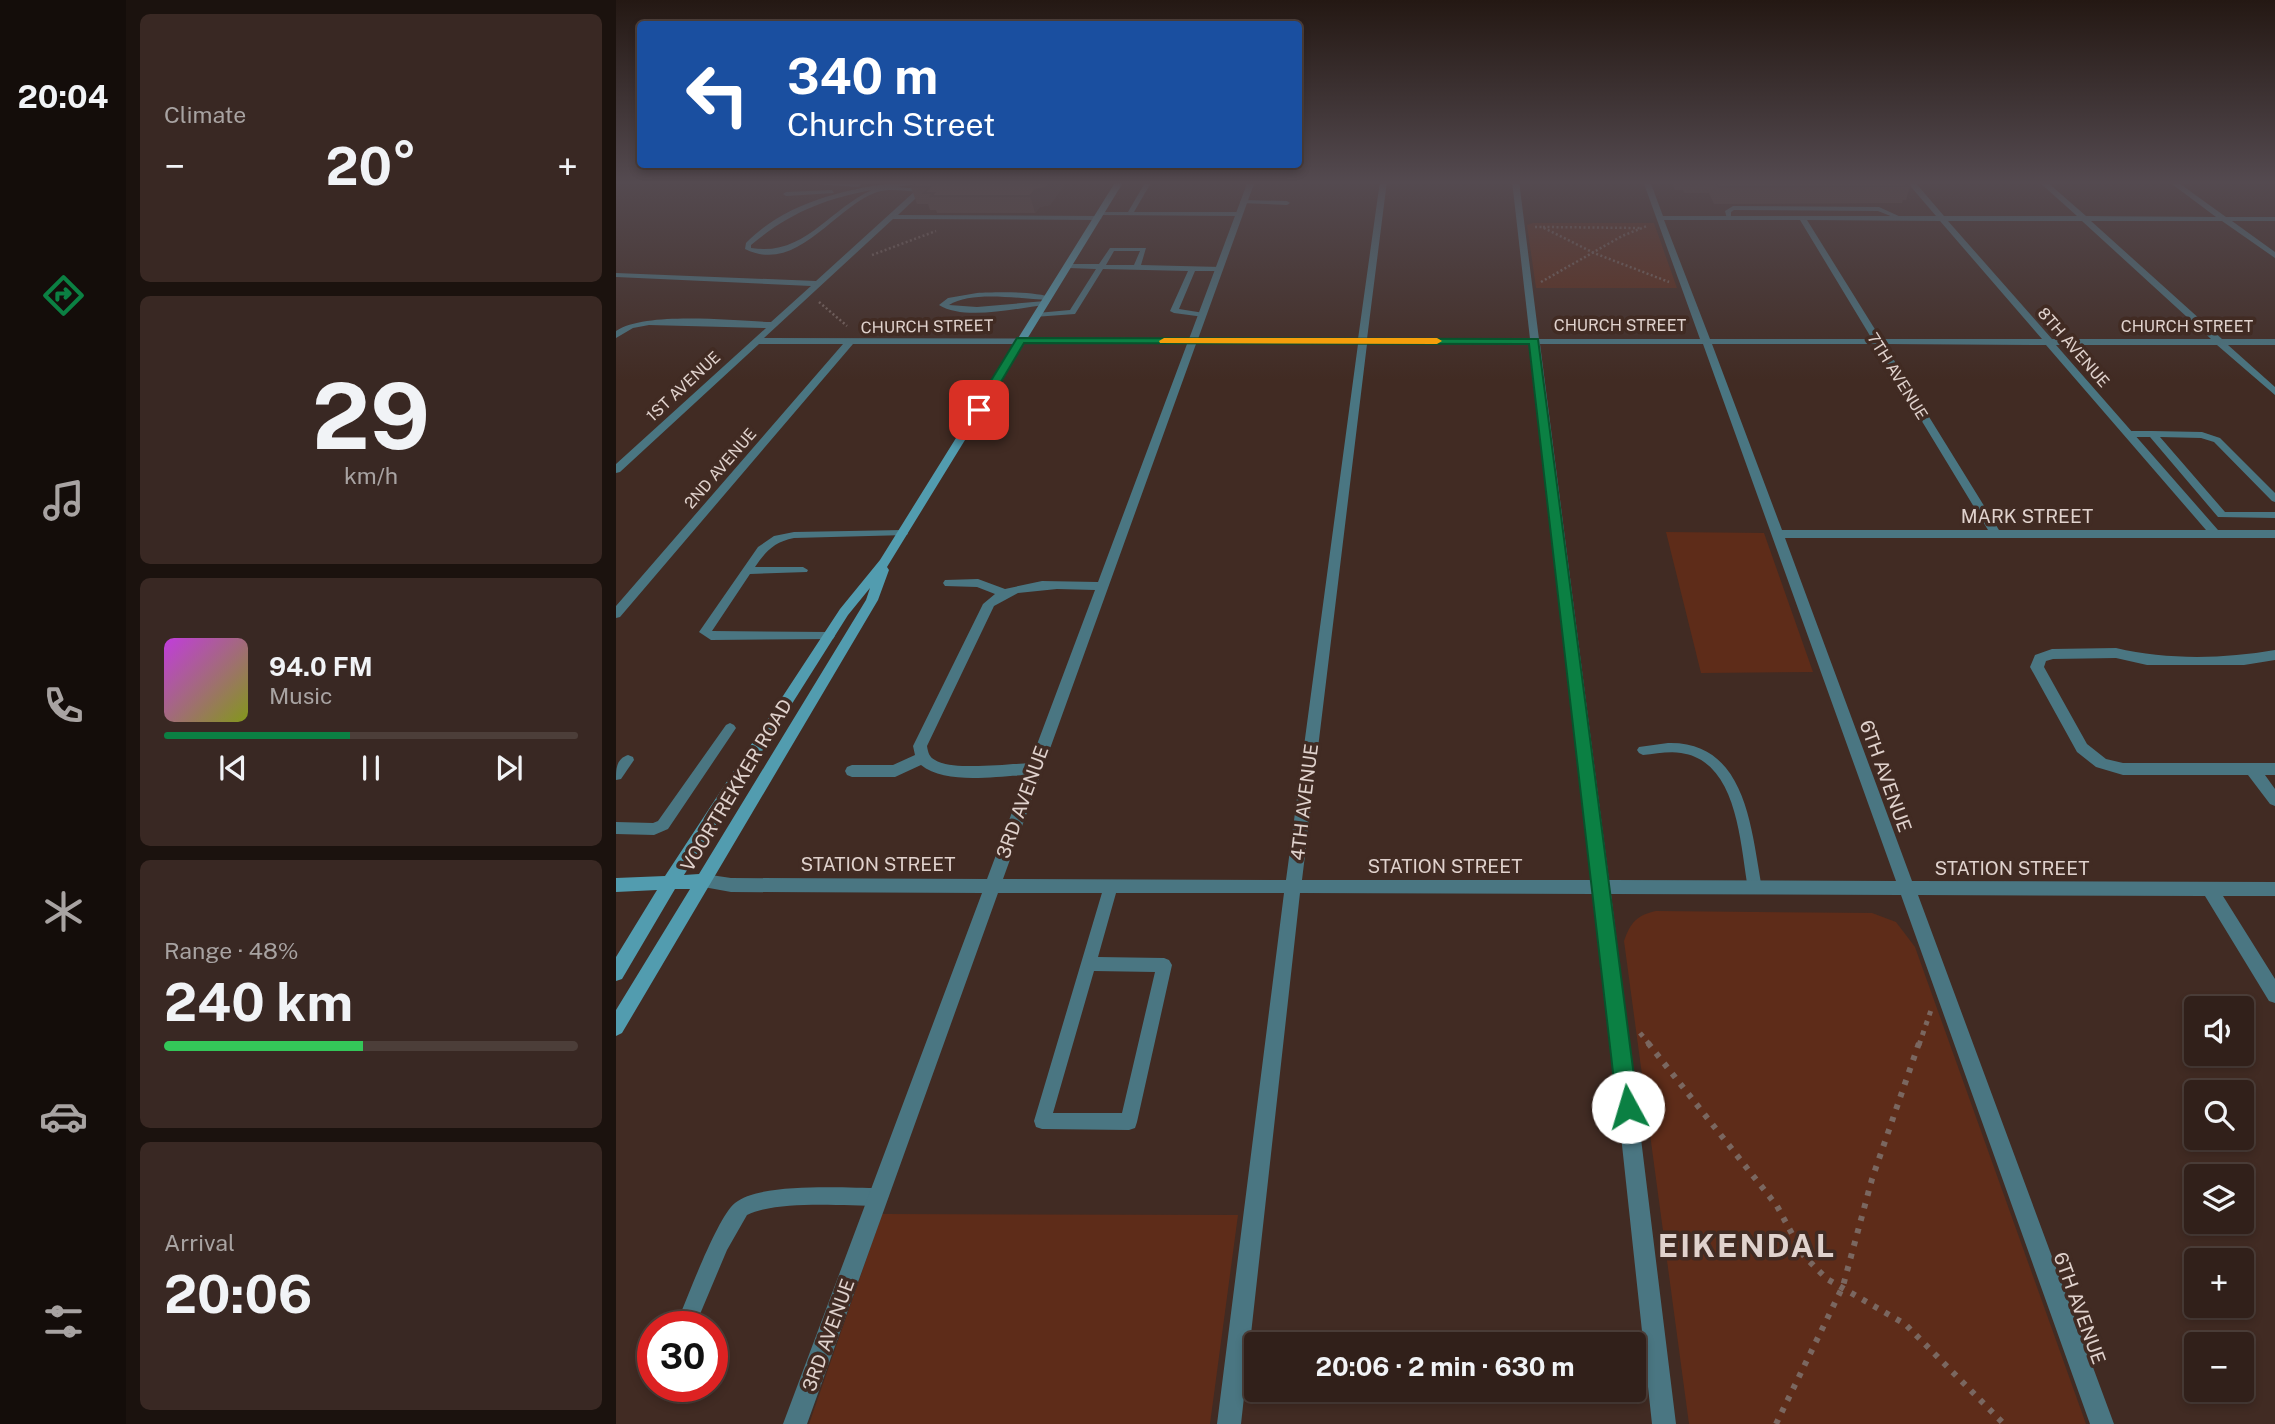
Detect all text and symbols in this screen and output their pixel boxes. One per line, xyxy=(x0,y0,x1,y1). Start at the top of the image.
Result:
text: 340 m xyxy=(787,47,938,105)
icon: left xyxy=(672,49,763,140)
text: 20:04 xyxy=(17,78,109,115)
text: Climate xyxy=(164,101,246,128)
text: Church Street xyxy=(787,106,995,143)
text: 20° xyxy=(325,136,417,197)
text: − xyxy=(164,144,185,189)
text: + xyxy=(557,144,578,189)
icon: directions xyxy=(39,271,88,320)
street label: 8TH AVENUE xyxy=(2034,304,2113,391)
street label: CHURCH STREET xyxy=(860,316,994,337)
street label: CHURCH STREET xyxy=(1554,316,1687,335)
street label: CHURCH STREET xyxy=(2121,317,2254,336)
street label: 7TH AVENUE xyxy=(1863,329,1932,423)
street label: 1ST AVENUE xyxy=(643,347,724,425)
text: 29 xyxy=(312,363,430,469)
pin xyxy=(949,380,1009,440)
icon: arrive xyxy=(960,391,998,429)
street label: 2ND AVENUE xyxy=(680,424,760,512)
text: km/h xyxy=(344,462,398,489)
icon: music xyxy=(39,476,88,525)
street label: MARK STREET xyxy=(1961,505,2093,527)
text: 94.0 FM xyxy=(269,651,373,682)
icon: phone xyxy=(39,681,88,730)
text: Music xyxy=(269,682,333,709)
street label: VOORTREKKER ROAD xyxy=(676,695,796,875)
street label: 6TH AVENUE xyxy=(1856,717,1916,835)
street label: 4TH AVENUE xyxy=(1286,742,1322,862)
street label: 3RD AVENUE xyxy=(991,743,1053,861)
icon: previous xyxy=(214,749,252,787)
icon: pause xyxy=(352,749,390,787)
icon: next xyxy=(490,749,528,787)
street label: STATION STREET xyxy=(800,853,956,875)
street label: STATION STREET xyxy=(1367,855,1523,877)
street label: STATION STREET xyxy=(1934,857,2090,879)
icon: climate xyxy=(39,887,88,936)
text: Range · 48% xyxy=(164,937,299,964)
text: 240 km xyxy=(164,972,353,1033)
map controls xyxy=(2184,996,2254,1402)
button: sound xyxy=(2184,996,2254,1066)
position arrow xyxy=(1591,1070,1665,1144)
button: search xyxy=(2184,1080,2254,1150)
icon: car xyxy=(39,1092,88,1141)
button: layers xyxy=(2184,1164,2254,1234)
district label: EIKENDAL xyxy=(1658,1227,1836,1264)
text: Arrival xyxy=(164,1229,235,1256)
button: + xyxy=(2184,1248,2254,1318)
street label: 6TH AVENUE xyxy=(2050,1249,2110,1367)
text: 20:06 xyxy=(164,1264,312,1325)
street label: 3RD AVENUE xyxy=(797,1276,859,1394)
icon: filters xyxy=(39,1297,88,1346)
speed limit sign: 30 xyxy=(637,1311,728,1402)
button: − xyxy=(2184,1332,2254,1402)
text: 20:06 · 2 min · 630 m xyxy=(1315,1351,1575,1382)

